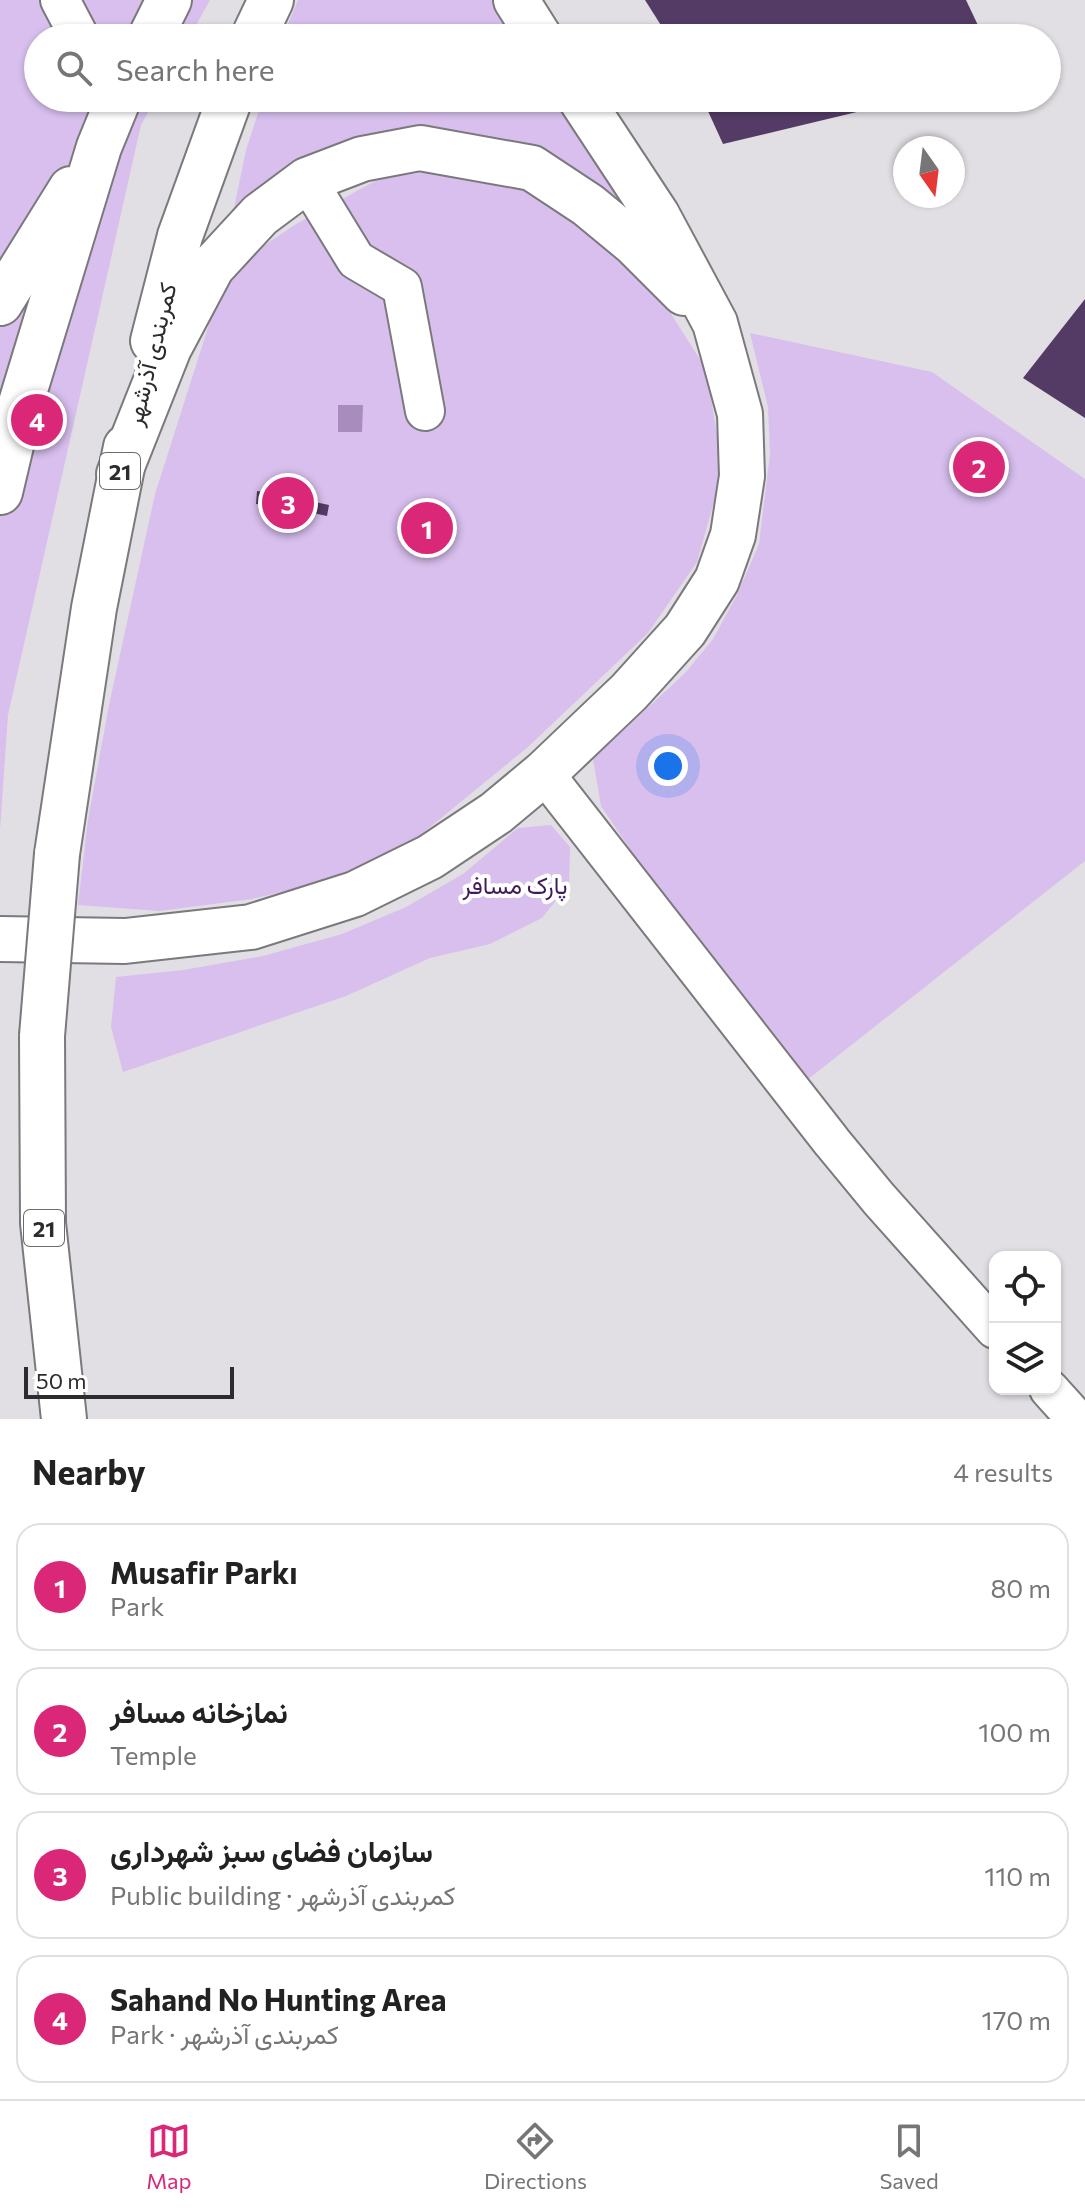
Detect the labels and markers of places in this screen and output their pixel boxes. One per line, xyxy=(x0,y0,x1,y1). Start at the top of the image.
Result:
pin: 4 xyxy=(11,390,63,450)
pin: 2 xyxy=(953,437,1005,497)
pin: 3 xyxy=(262,473,314,533)
pin: 1 xyxy=(401,498,453,558)

